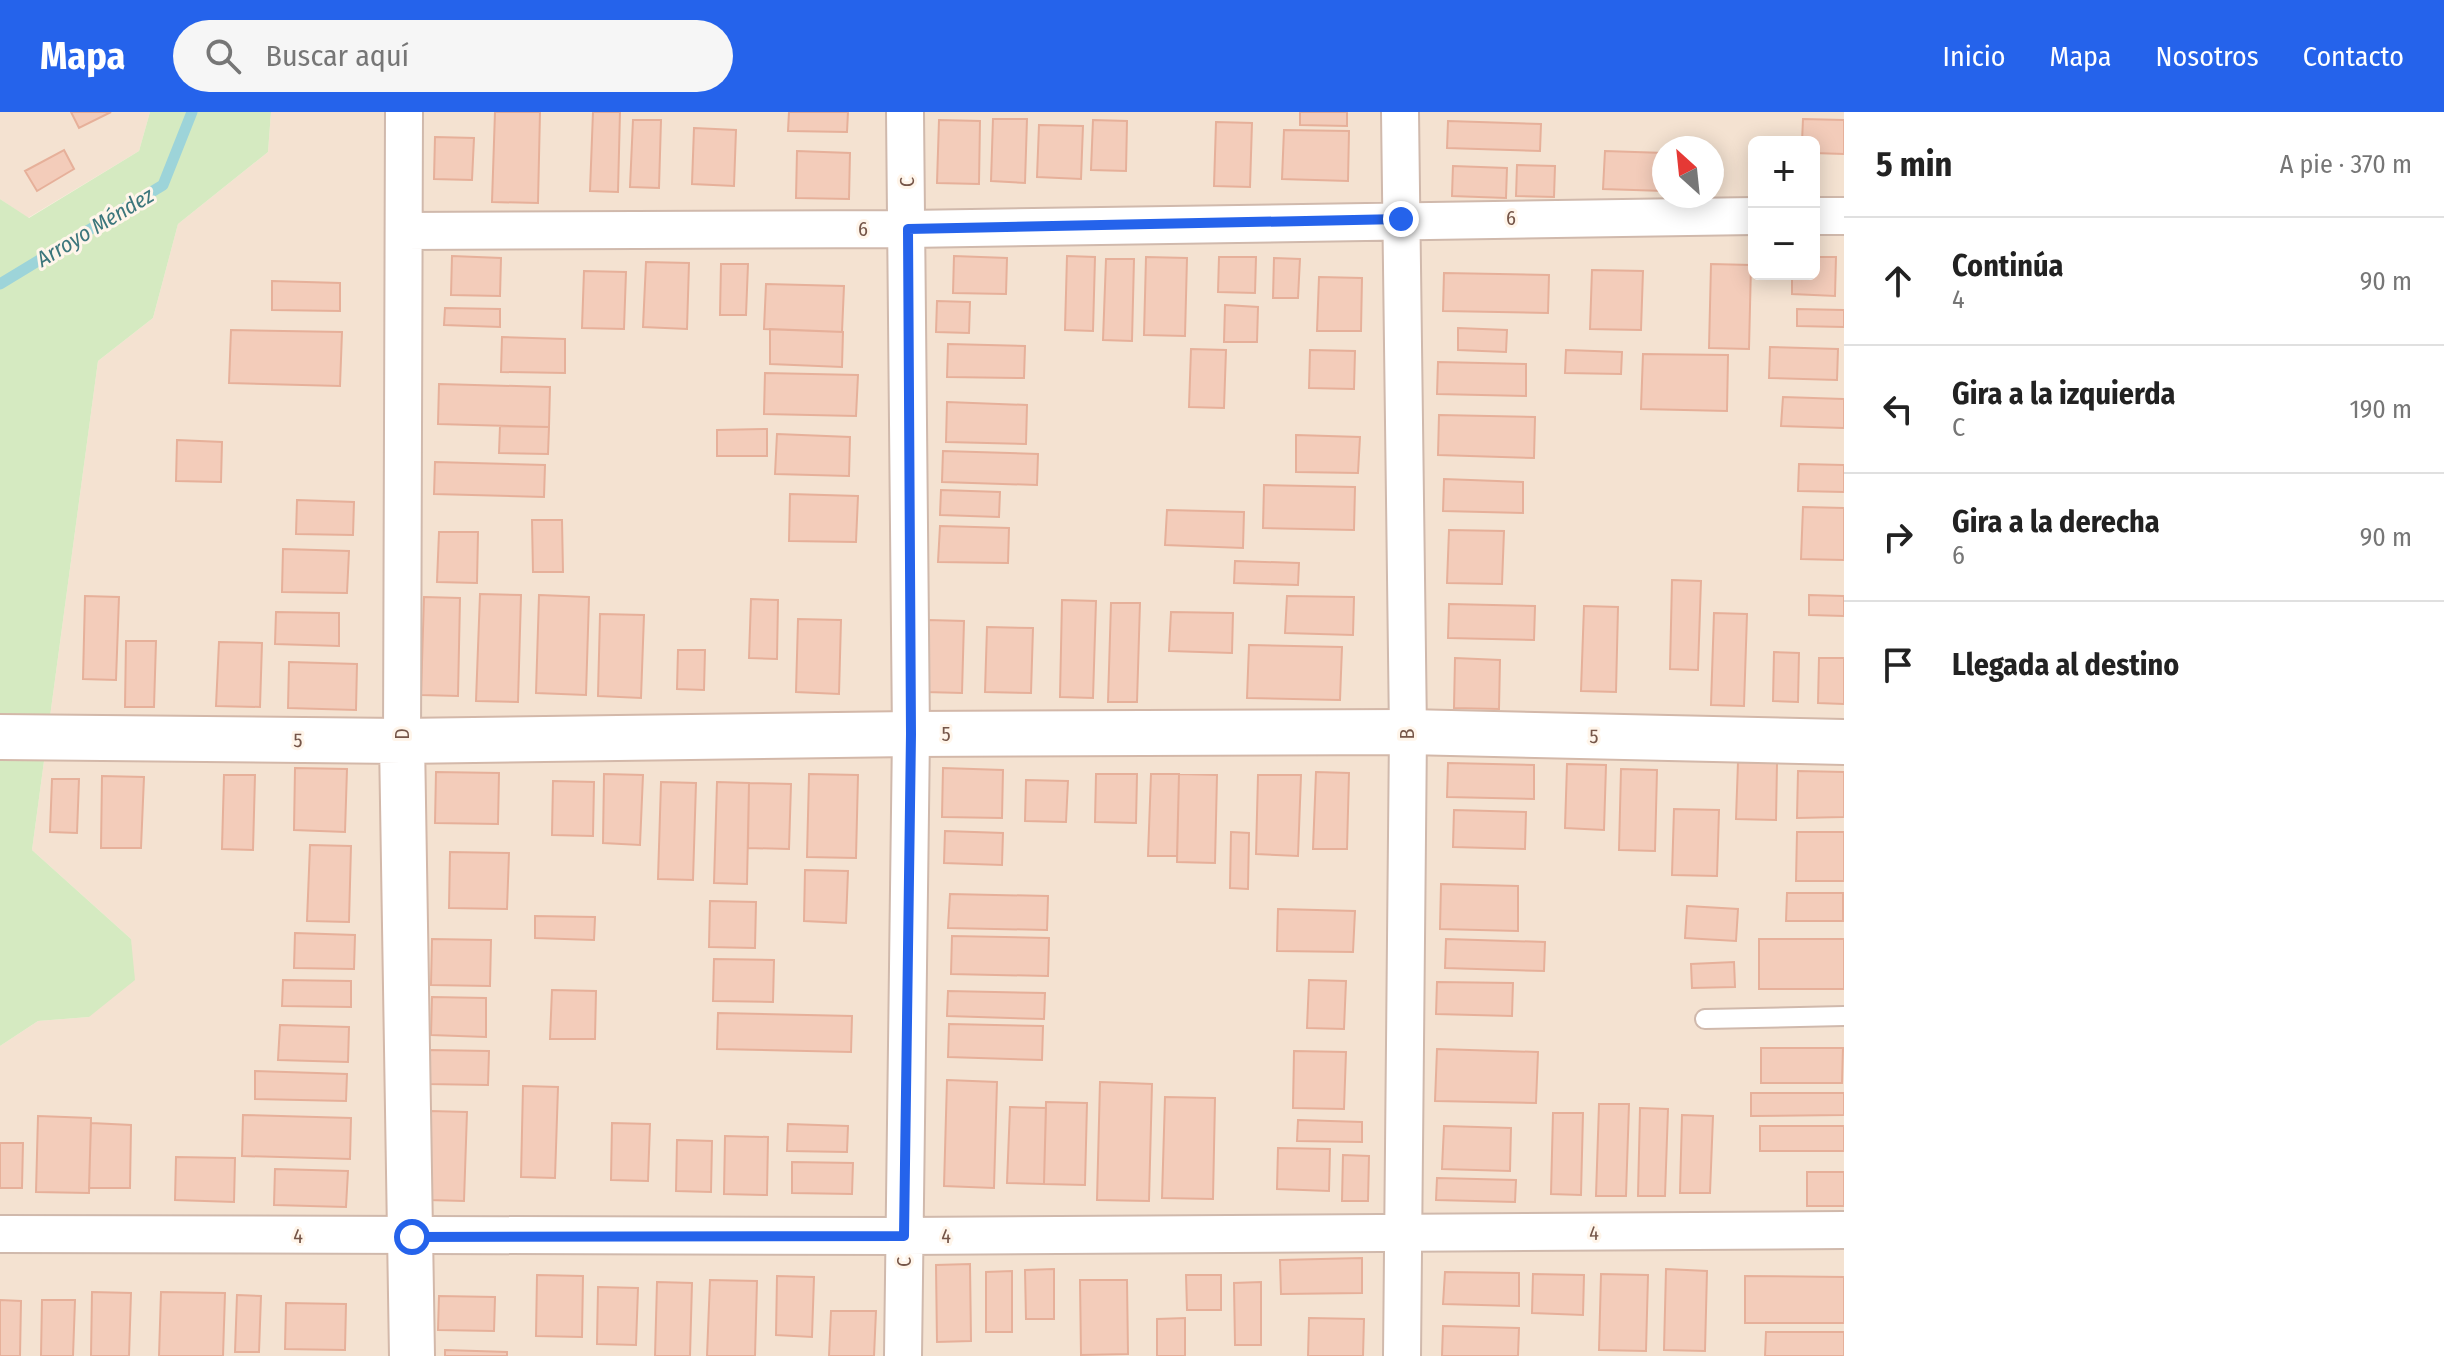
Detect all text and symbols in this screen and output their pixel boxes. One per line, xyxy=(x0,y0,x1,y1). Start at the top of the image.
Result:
search box xyxy=(173,20,733,92)
text: Mapa xyxy=(40,33,125,79)
icon: search xyxy=(201,34,245,78)
text: Buscar aquí xyxy=(265,38,409,74)
text: Inicio xyxy=(1943,40,2005,73)
text: Mapa xyxy=(2049,40,2111,73)
text: Nosotros xyxy=(2155,40,2259,73)
text: Contacto xyxy=(2303,40,2404,73)
north arrow xyxy=(1652,136,1724,208)
map controls xyxy=(1748,136,1820,280)
button: + xyxy=(1748,136,1820,208)
text: 5 min xyxy=(1876,144,1952,185)
text: A pie · 370 m xyxy=(2280,149,2412,180)
street label: C xyxy=(895,177,919,187)
water label: Arroyo Méndez xyxy=(31,181,159,273)
route end xyxy=(1383,201,1419,237)
street label: 6 xyxy=(1506,206,1516,230)
button: − xyxy=(1748,208,1820,280)
street label: 6 xyxy=(858,217,868,241)
text: Continúa xyxy=(1952,248,2063,284)
icon: ahead xyxy=(1876,259,1920,303)
text: 90 m xyxy=(2360,266,2412,297)
text: 4 xyxy=(1952,284,1965,315)
text: Gira a la izquierda xyxy=(1952,376,2175,412)
icon: left xyxy=(1876,387,1920,431)
text: 190 m xyxy=(2350,394,2412,425)
text: C xyxy=(1952,412,1965,443)
text: Gira a la derecha xyxy=(1952,504,2160,540)
icon: right xyxy=(1876,515,1920,559)
text: 90 m xyxy=(2360,522,2412,553)
text: 6 xyxy=(1952,540,1965,571)
icon: arrive xyxy=(1876,643,1920,687)
text: Llegada al destino xyxy=(1952,647,2179,683)
street label: 5 xyxy=(941,722,951,746)
street label: 5 xyxy=(1589,724,1599,748)
street label: 5 xyxy=(293,728,303,752)
street label: D xyxy=(390,728,414,740)
street label: B xyxy=(1395,728,1419,739)
route start xyxy=(394,1219,430,1255)
street label: 4 xyxy=(1589,1221,1599,1245)
street label: 4 xyxy=(293,1224,303,1248)
street label: 4 xyxy=(941,1224,951,1248)
street label: C xyxy=(892,1257,916,1267)

